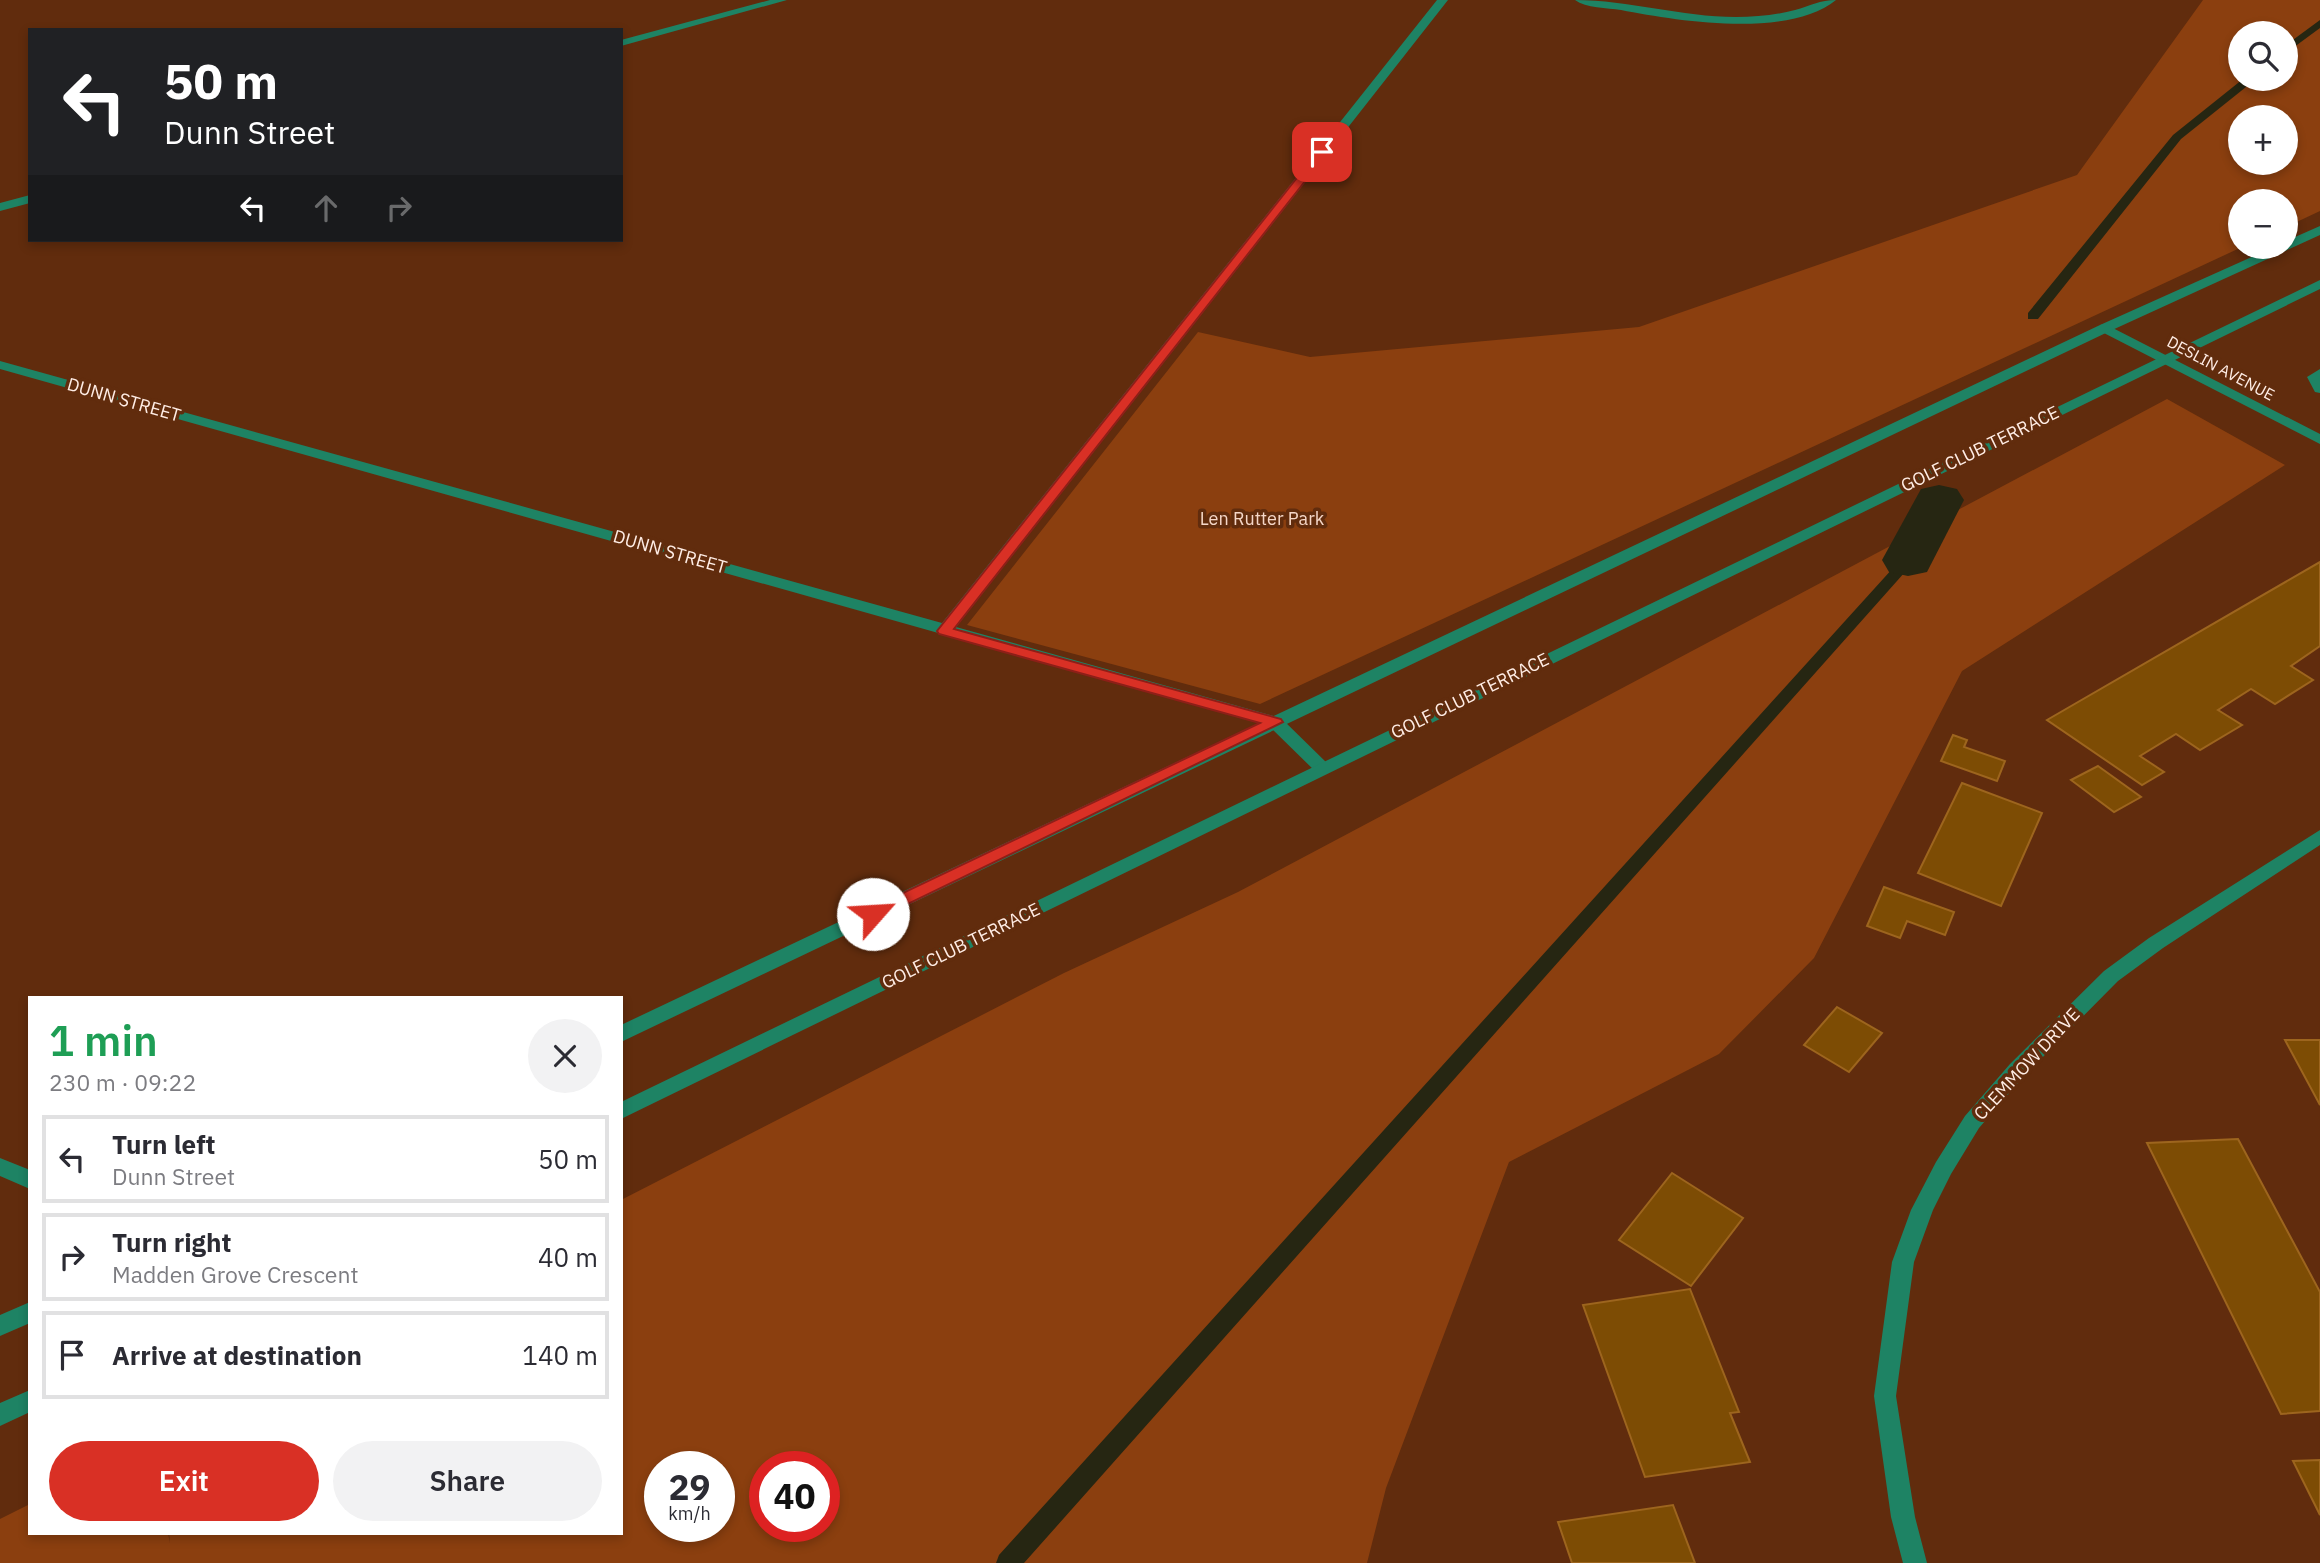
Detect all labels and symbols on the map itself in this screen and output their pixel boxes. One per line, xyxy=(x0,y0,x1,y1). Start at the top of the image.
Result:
pin xyxy=(1292,122,1352,182)
street label: DESLIN AVENUE xyxy=(2164,331,2278,405)
street label: DUNN STREET xyxy=(65,372,184,427)
street label: GOLF CLUB TERRACE xyxy=(1897,400,2063,497)
park label: Len Rutter Park xyxy=(1200,507,1325,530)
street label: DUNN STREET xyxy=(611,524,730,579)
street label: GOLF CLUB TERRACE xyxy=(1387,647,1553,744)
position arrow xyxy=(836,877,910,951)
street label: GOLF CLUB TERRACE xyxy=(878,897,1044,994)
street label: CLEMMOW DRIVE xyxy=(1969,1003,2085,1125)
speed limit sign: 40 xyxy=(749,1451,840,1542)

